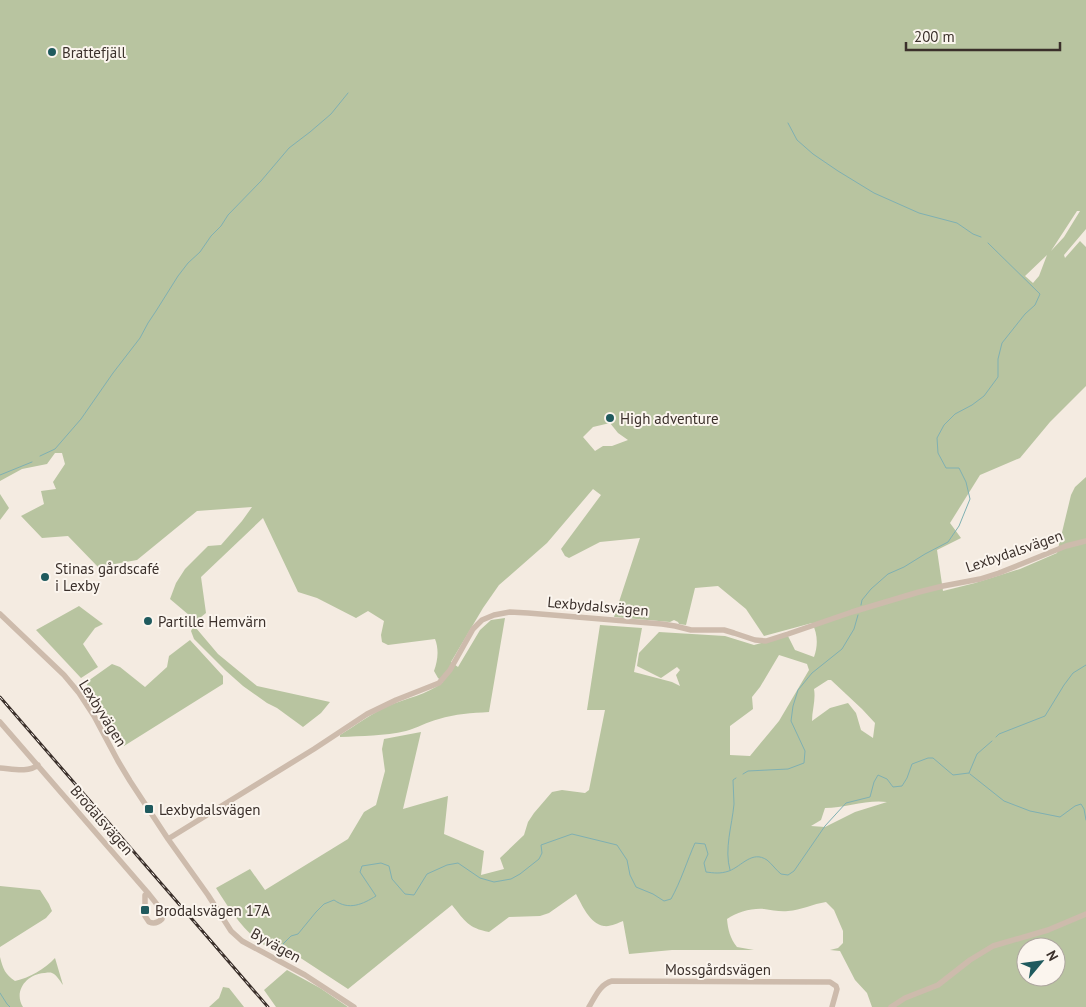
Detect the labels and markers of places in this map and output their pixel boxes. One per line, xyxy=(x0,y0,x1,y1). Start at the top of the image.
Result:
place label: Brattefjäll xyxy=(62,43,127,62)
marker: Brattefjäll xyxy=(46,46,58,58)
place label: High adventure xyxy=(620,409,719,428)
marker: High adventure xyxy=(604,412,616,424)
place label: Stinas gårdscafé i Lexby xyxy=(55,559,159,595)
marker: Stinas gårdscafé i Lexby xyxy=(39,571,51,583)
place label: Partille Hemvärn xyxy=(158,612,266,631)
marker: Partille Hemvärn xyxy=(142,615,154,627)
place label: Lexbydalsvägen xyxy=(159,800,261,819)
marker: Lexbydalsvägen xyxy=(143,803,155,815)
place label: Brodalsvägen 17A xyxy=(155,901,270,920)
marker: Brodalsvägen 17A xyxy=(139,904,151,916)

